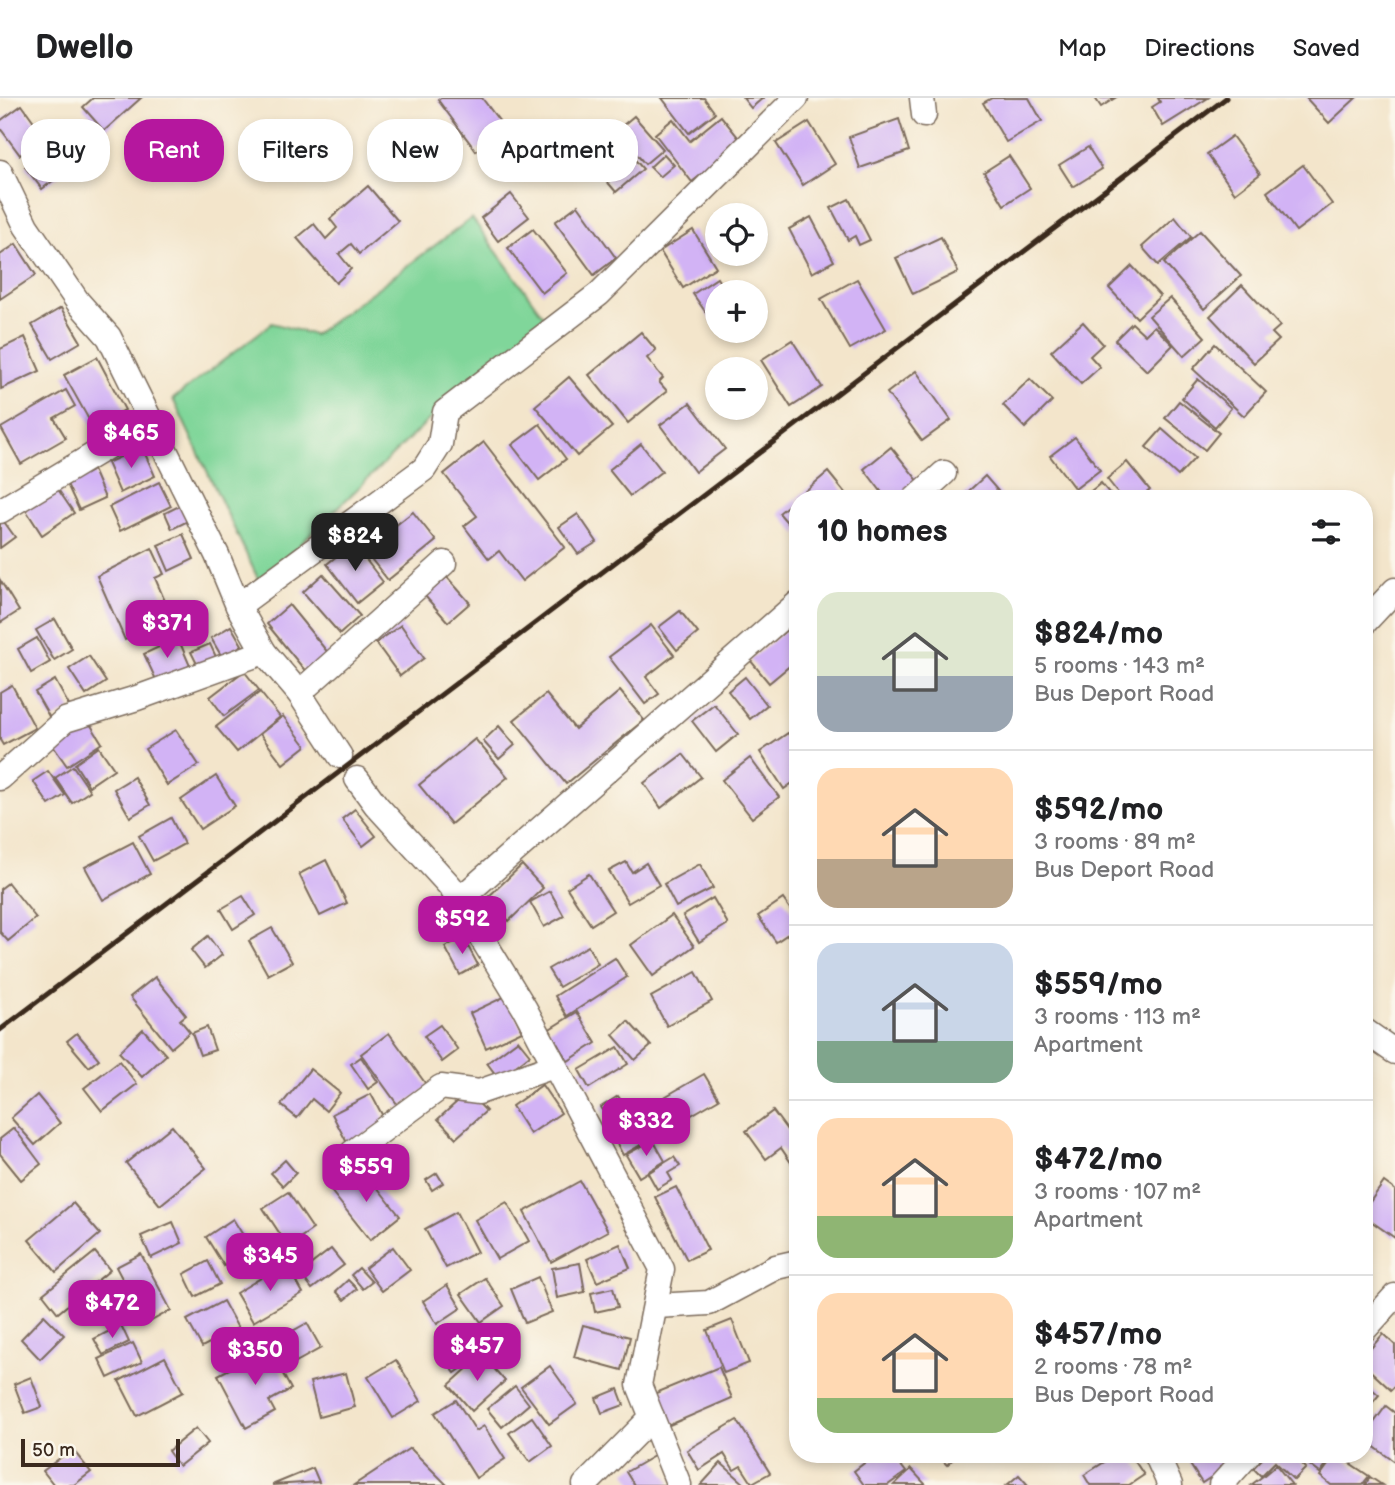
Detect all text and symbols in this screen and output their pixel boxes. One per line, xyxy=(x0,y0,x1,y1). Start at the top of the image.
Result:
text: Dwello xyxy=(35,28,134,68)
text: Map xyxy=(1058,34,1106,63)
text: Directions xyxy=(1144,34,1255,63)
text: Saved xyxy=(1293,34,1360,63)
chip: Buy xyxy=(21,119,110,182)
chip: Rent xyxy=(124,119,224,182)
chip: Filters xyxy=(238,119,353,182)
chip: New xyxy=(367,119,463,182)
chip: Apartment xyxy=(477,119,638,182)
map controls xyxy=(705,203,768,420)
button: locate xyxy=(705,203,768,266)
button: + xyxy=(705,280,768,343)
button: − xyxy=(705,357,768,420)
pin: $465 xyxy=(90,410,172,470)
text: $465 xyxy=(103,419,159,447)
icon: filters xyxy=(1307,513,1345,551)
pin: $824 xyxy=(314,514,396,573)
text: 10 homes xyxy=(817,514,948,550)
text: $824 xyxy=(327,522,383,550)
pin: $371 xyxy=(126,601,208,660)
text: $371 xyxy=(142,609,192,637)
text: $824/mo xyxy=(1034,616,1163,652)
icon: home xyxy=(873,620,957,704)
text: 5 rooms · 143 m² xyxy=(1034,652,1205,680)
text: Bus Deport Road xyxy=(1034,680,1214,708)
text: $592/mo xyxy=(1034,792,1163,828)
icon: home xyxy=(873,796,957,880)
text: 3 rooms · 89 m² xyxy=(1034,828,1196,856)
text: Bus Deport Road xyxy=(1034,856,1214,884)
pin: $592 xyxy=(421,896,503,956)
text: $592 xyxy=(434,905,490,933)
text: $559/mo xyxy=(1034,967,1163,1003)
icon: home xyxy=(873,971,957,1055)
text: 3 rooms · 113 m² xyxy=(1034,1003,1201,1031)
text: Apartment xyxy=(1034,1031,1143,1059)
pin: $332 xyxy=(605,1098,687,1158)
text: $332 xyxy=(618,1107,674,1135)
text: $472/mo xyxy=(1034,1142,1163,1178)
pin: $559 xyxy=(325,1144,407,1204)
icon: home xyxy=(873,1146,957,1230)
text: $559 xyxy=(338,1153,394,1181)
text: 3 rooms · 107 m² xyxy=(1034,1178,1201,1206)
text: Apartment xyxy=(1034,1206,1143,1234)
pin: $345 xyxy=(229,1234,311,1293)
text: $345 xyxy=(242,1242,298,1270)
pin: $472 xyxy=(71,1280,153,1340)
text: $472 xyxy=(84,1289,140,1317)
text: $457/mo xyxy=(1034,1317,1162,1353)
icon: home xyxy=(873,1321,957,1405)
pin: $457 xyxy=(436,1324,518,1383)
pin: $350 xyxy=(214,1328,296,1387)
text: $457 xyxy=(450,1332,504,1360)
text: $350 xyxy=(227,1336,283,1364)
text: 2 rooms · 78 m² xyxy=(1034,1353,1192,1381)
text: Bus Deport Road xyxy=(1034,1381,1214,1409)
scale bar xyxy=(21,1436,180,1468)
text: 50 m xyxy=(32,1439,75,1462)

